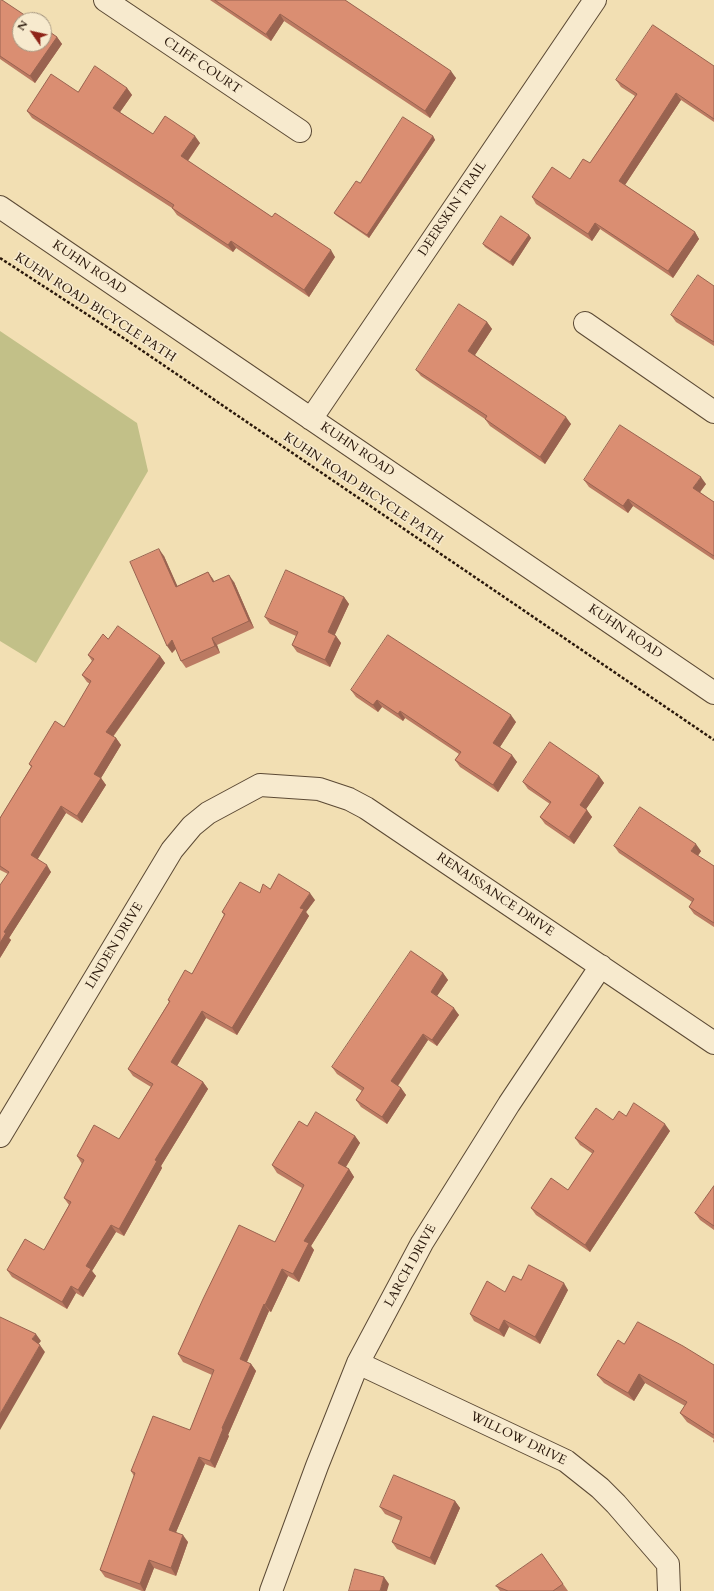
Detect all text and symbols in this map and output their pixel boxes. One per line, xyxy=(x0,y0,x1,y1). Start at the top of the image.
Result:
north arrow xyxy=(12,12,52,52)
text: N xyxy=(14,17,31,34)
street label: CLIFF COURT xyxy=(160,34,244,98)
street label: DEERSKIN TRAIL xyxy=(416,159,490,259)
street label: KUHN ROAD xyxy=(49,238,129,298)
street label: KUHN ROAD BICYCLE PATH xyxy=(12,250,178,366)
street label: KUHN ROAD xyxy=(317,420,397,480)
street label: KUHN ROAD BICYCLE PATH xyxy=(280,430,446,548)
street label: KUHN ROAD xyxy=(585,602,665,662)
street label: RENAISSANCE DRIVE xyxy=(433,850,557,940)
street label: LINDEN DRIVE xyxy=(83,900,147,992)
street label: LARCH DRIVE xyxy=(382,1222,440,1310)
street label: WILLOW DRIVE xyxy=(467,1409,569,1469)

